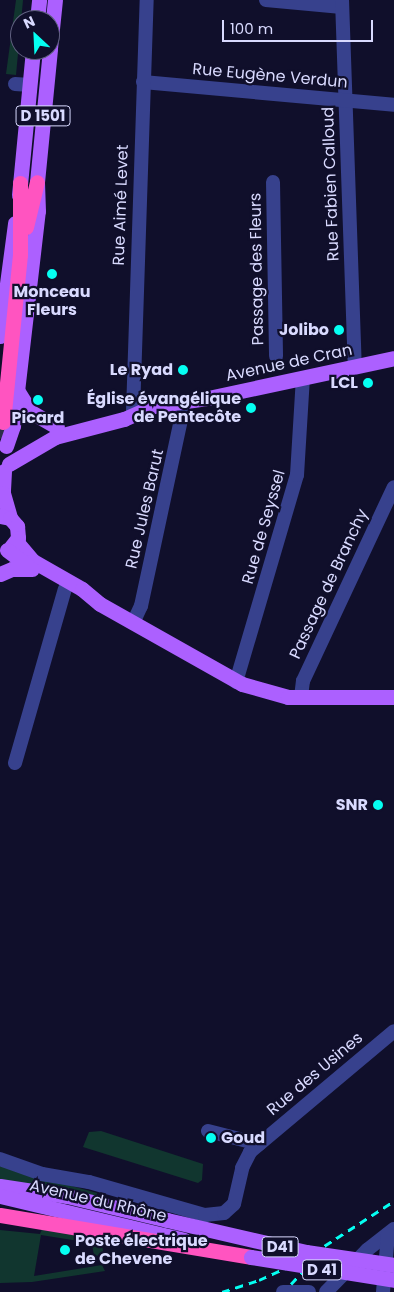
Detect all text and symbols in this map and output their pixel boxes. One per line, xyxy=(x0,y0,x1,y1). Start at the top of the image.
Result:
north arrow xyxy=(10,10,60,60)
scale bar xyxy=(224,10,375,42)
text: N xyxy=(20,11,38,34)
text: 100 m xyxy=(230,18,273,39)
street label: Rue Eugène Verdun xyxy=(192,60,348,92)
road number: D 1501 xyxy=(15,104,70,128)
street label: Rue Fabien Calloud xyxy=(319,106,343,262)
street label: Rue Aimé Levet xyxy=(109,144,133,266)
street label: Passage des Fleurs xyxy=(246,193,268,345)
marker: Monceau Fleurs xyxy=(46,268,58,280)
place label: Monceau Fleurs xyxy=(14,282,90,320)
place label: Jolibo xyxy=(279,320,329,340)
marker: Jolibo xyxy=(333,324,345,336)
street label: Avenue de Cran xyxy=(224,340,354,386)
place label: Le Ryad xyxy=(110,360,173,380)
marker: Le Ryad xyxy=(177,364,189,376)
place label: LCL xyxy=(331,373,358,393)
marker: LCL xyxy=(362,377,374,389)
place label: Église évangélique de Pentecôte xyxy=(87,389,241,427)
marker: Picard xyxy=(32,394,44,406)
marker: Église évangélique de Pentecôte xyxy=(245,402,257,414)
place label: Picard xyxy=(12,408,64,428)
street label: Rue Jules Barut xyxy=(122,447,168,571)
street label: Rue de Seyssel xyxy=(239,468,289,586)
street label: Passage de Branchy xyxy=(286,506,372,662)
place label: SNR xyxy=(336,795,368,815)
marker: SNR xyxy=(372,799,384,811)
street label: Rue des Usines xyxy=(263,1028,367,1120)
place label: Goud xyxy=(221,1128,265,1148)
marker: Goud xyxy=(205,1132,217,1144)
street label: Avenue du Rhône xyxy=(28,1176,168,1226)
place label: Poste électrique de Chevene xyxy=(75,1231,208,1269)
road number: D41 xyxy=(261,1234,299,1260)
marker: Poste électrique de Chevene xyxy=(59,1244,71,1256)
road number: D 41 xyxy=(302,1258,342,1282)

